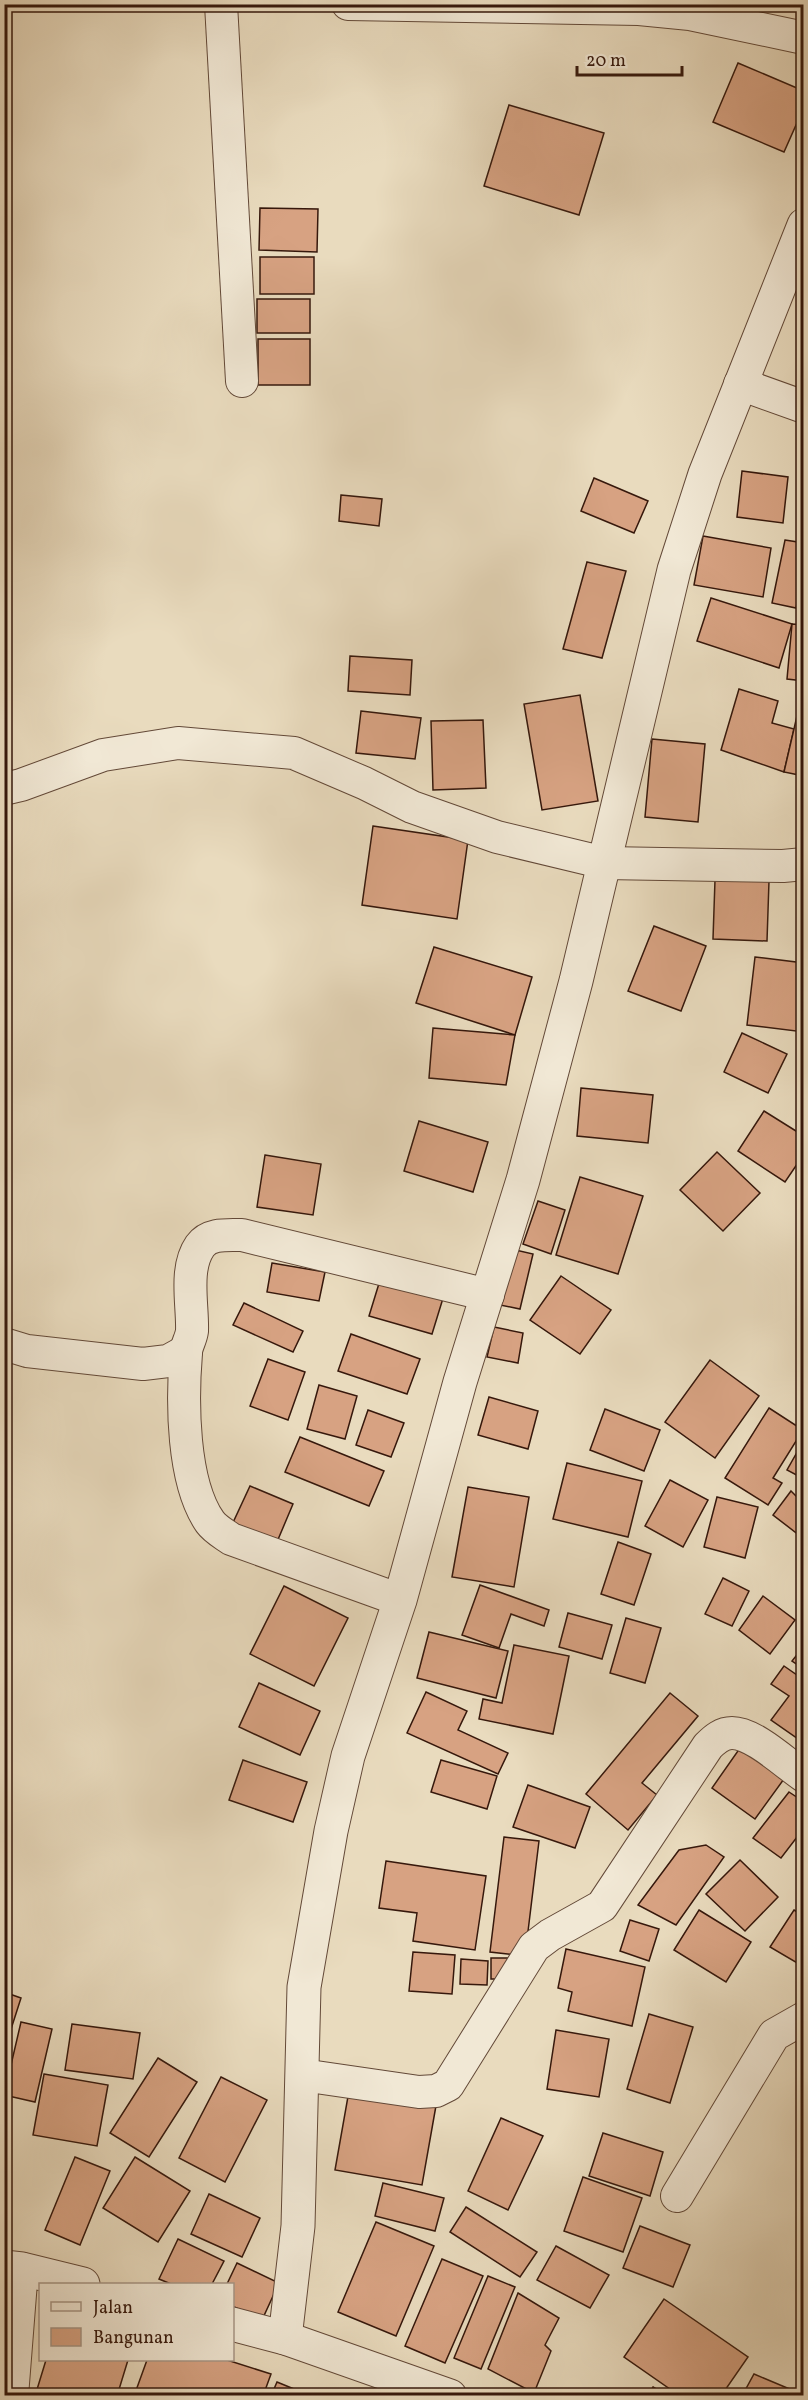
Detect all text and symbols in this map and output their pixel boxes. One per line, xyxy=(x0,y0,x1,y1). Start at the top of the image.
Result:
scale bar xyxy=(577,39,682,77)
text: 20 m xyxy=(586,49,626,74)
legend xyxy=(39,2283,234,2361)
text: Jalan xyxy=(93,2296,133,2321)
text: Bangunan xyxy=(93,2326,174,2351)

